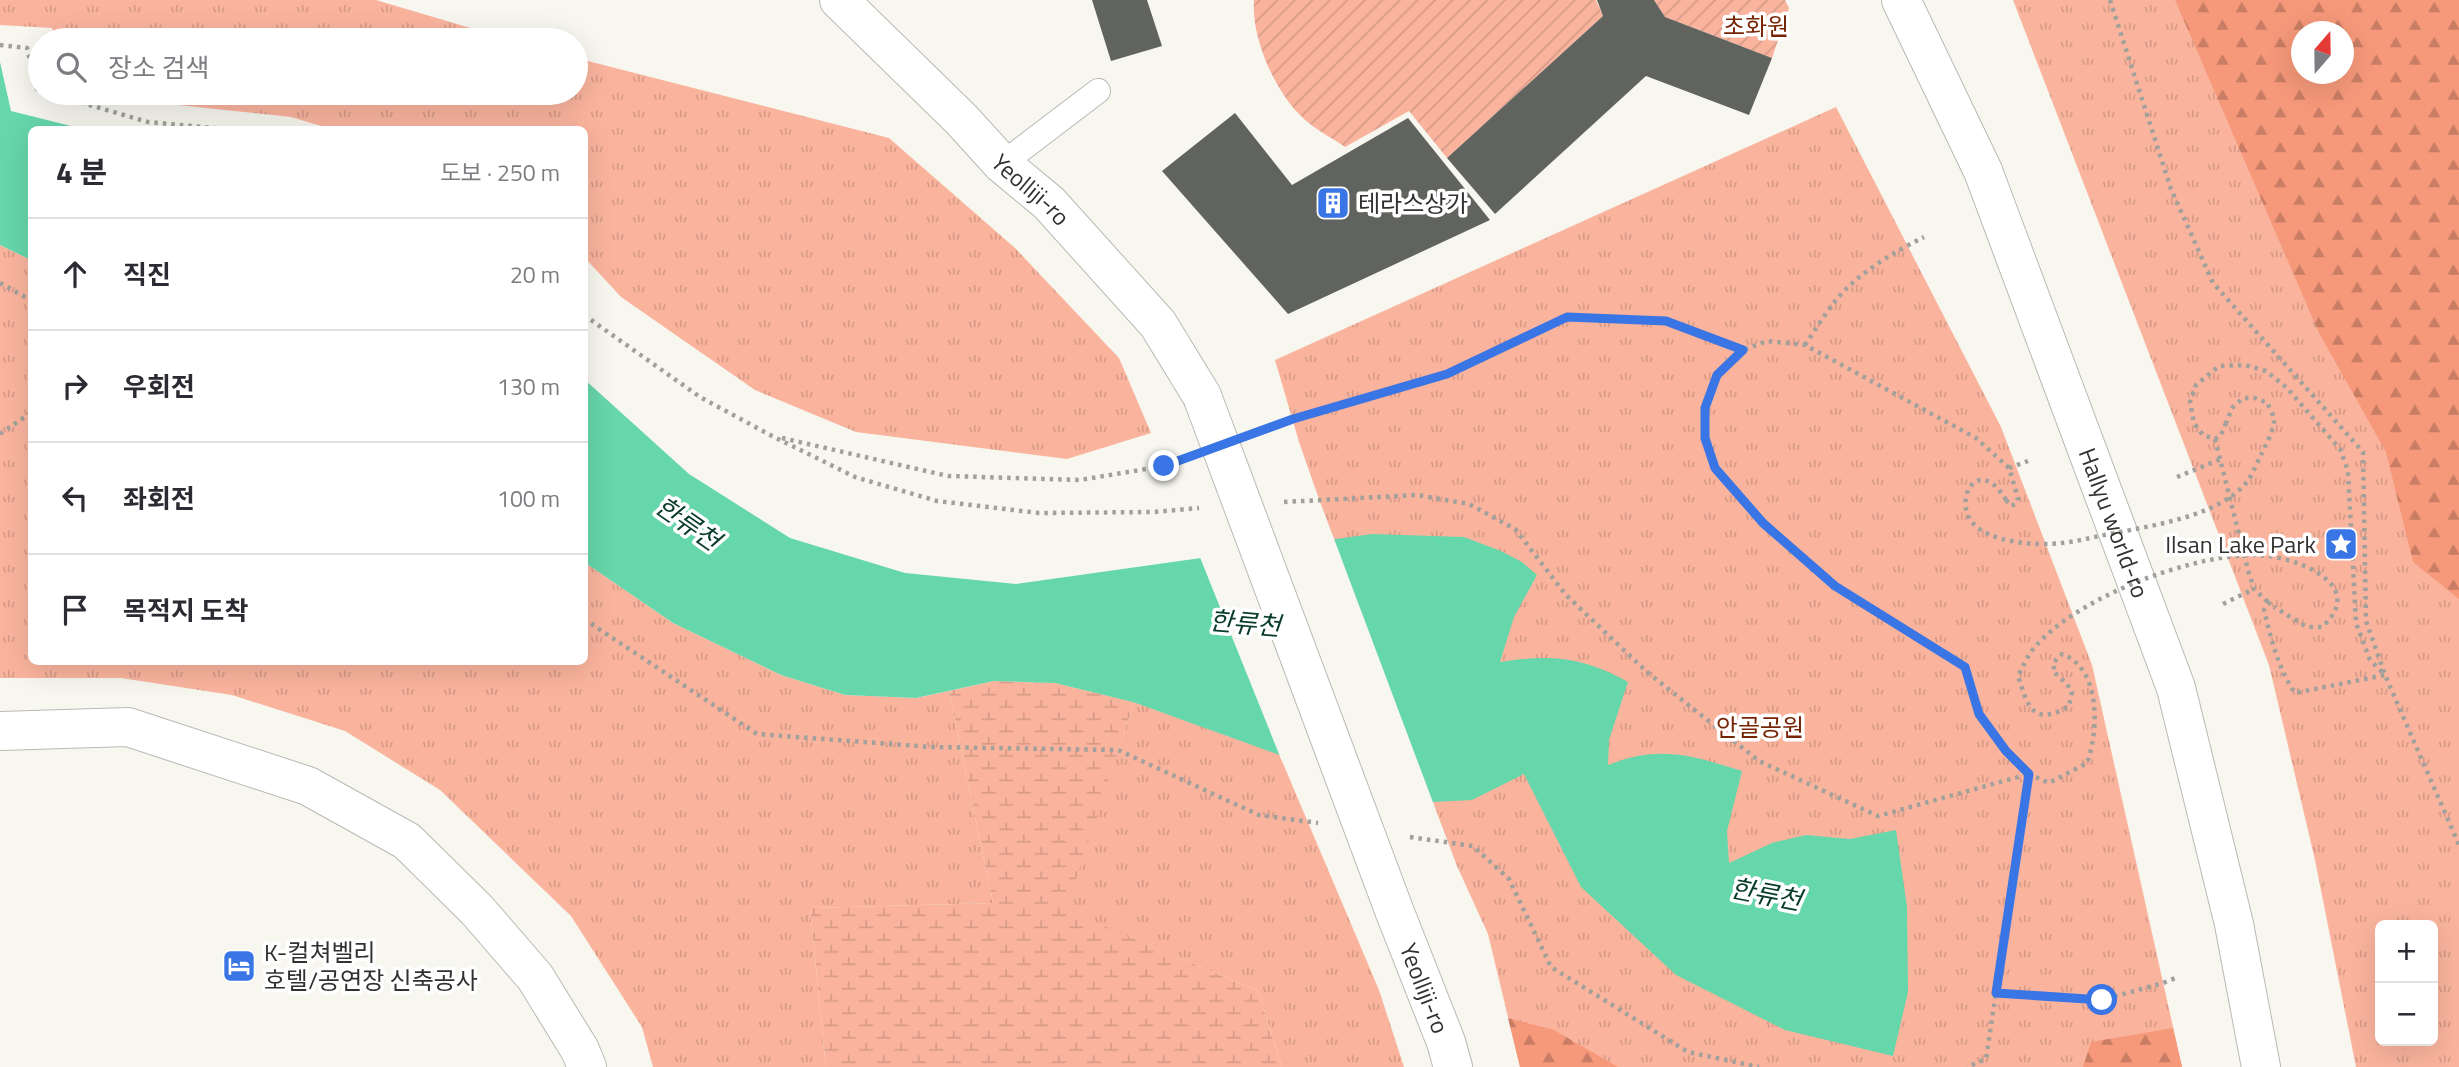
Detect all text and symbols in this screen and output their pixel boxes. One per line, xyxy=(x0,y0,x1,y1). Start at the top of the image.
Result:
park label: 초화원 xyxy=(1723,8,1789,44)
north arrow xyxy=(2291,21,2354,84)
search box xyxy=(28,28,588,105)
icon: search xyxy=(52,48,90,86)
text: 장소 검색 xyxy=(108,48,209,87)
street label: Yeolliji-ro xyxy=(983,146,1079,233)
text: 4 분 xyxy=(56,149,107,195)
text: 도보 · 250 m xyxy=(440,155,560,190)
building icon: 테라스상가 xyxy=(1314,184,1352,222)
place label: 테라스상가 xyxy=(1358,185,1468,221)
icon: ahead xyxy=(56,255,94,293)
text: 직진 xyxy=(123,255,171,294)
text: 20 m xyxy=(510,257,560,292)
icon: right xyxy=(56,367,94,405)
text: 우회전 xyxy=(123,367,195,406)
text: 130 m xyxy=(497,369,560,404)
street label: Hallyu world-ro xyxy=(2070,443,2159,603)
route end xyxy=(1148,450,1179,481)
icon: left xyxy=(56,479,94,517)
text: 좌회전 xyxy=(123,479,195,518)
text: 100 m xyxy=(497,481,560,516)
water label: 한류천 xyxy=(647,486,731,561)
place icon: Ilsan Lake Park xyxy=(2322,525,2360,563)
place label: Ilsan Lake Park xyxy=(2165,526,2317,562)
icon: arrive xyxy=(56,591,94,629)
text: 목적지 도착 xyxy=(123,591,248,630)
water label: 한류천 xyxy=(1208,600,1286,646)
park label: 안골공원 xyxy=(1716,709,1804,745)
water label: 한류천 xyxy=(1727,868,1808,921)
map controls xyxy=(2375,920,2438,1046)
button: + xyxy=(2375,920,2438,983)
place label: K-컬쳐벨리 호텔/공연장 신축공사 xyxy=(264,934,478,998)
street label: Yeolliji-ro xyxy=(1391,938,1459,1039)
hotel icon: K-컬쳐벨리 호텔/공연장 신축공사 xyxy=(220,947,258,985)
button: − xyxy=(2375,983,2438,1046)
route start xyxy=(2086,984,2117,1015)

